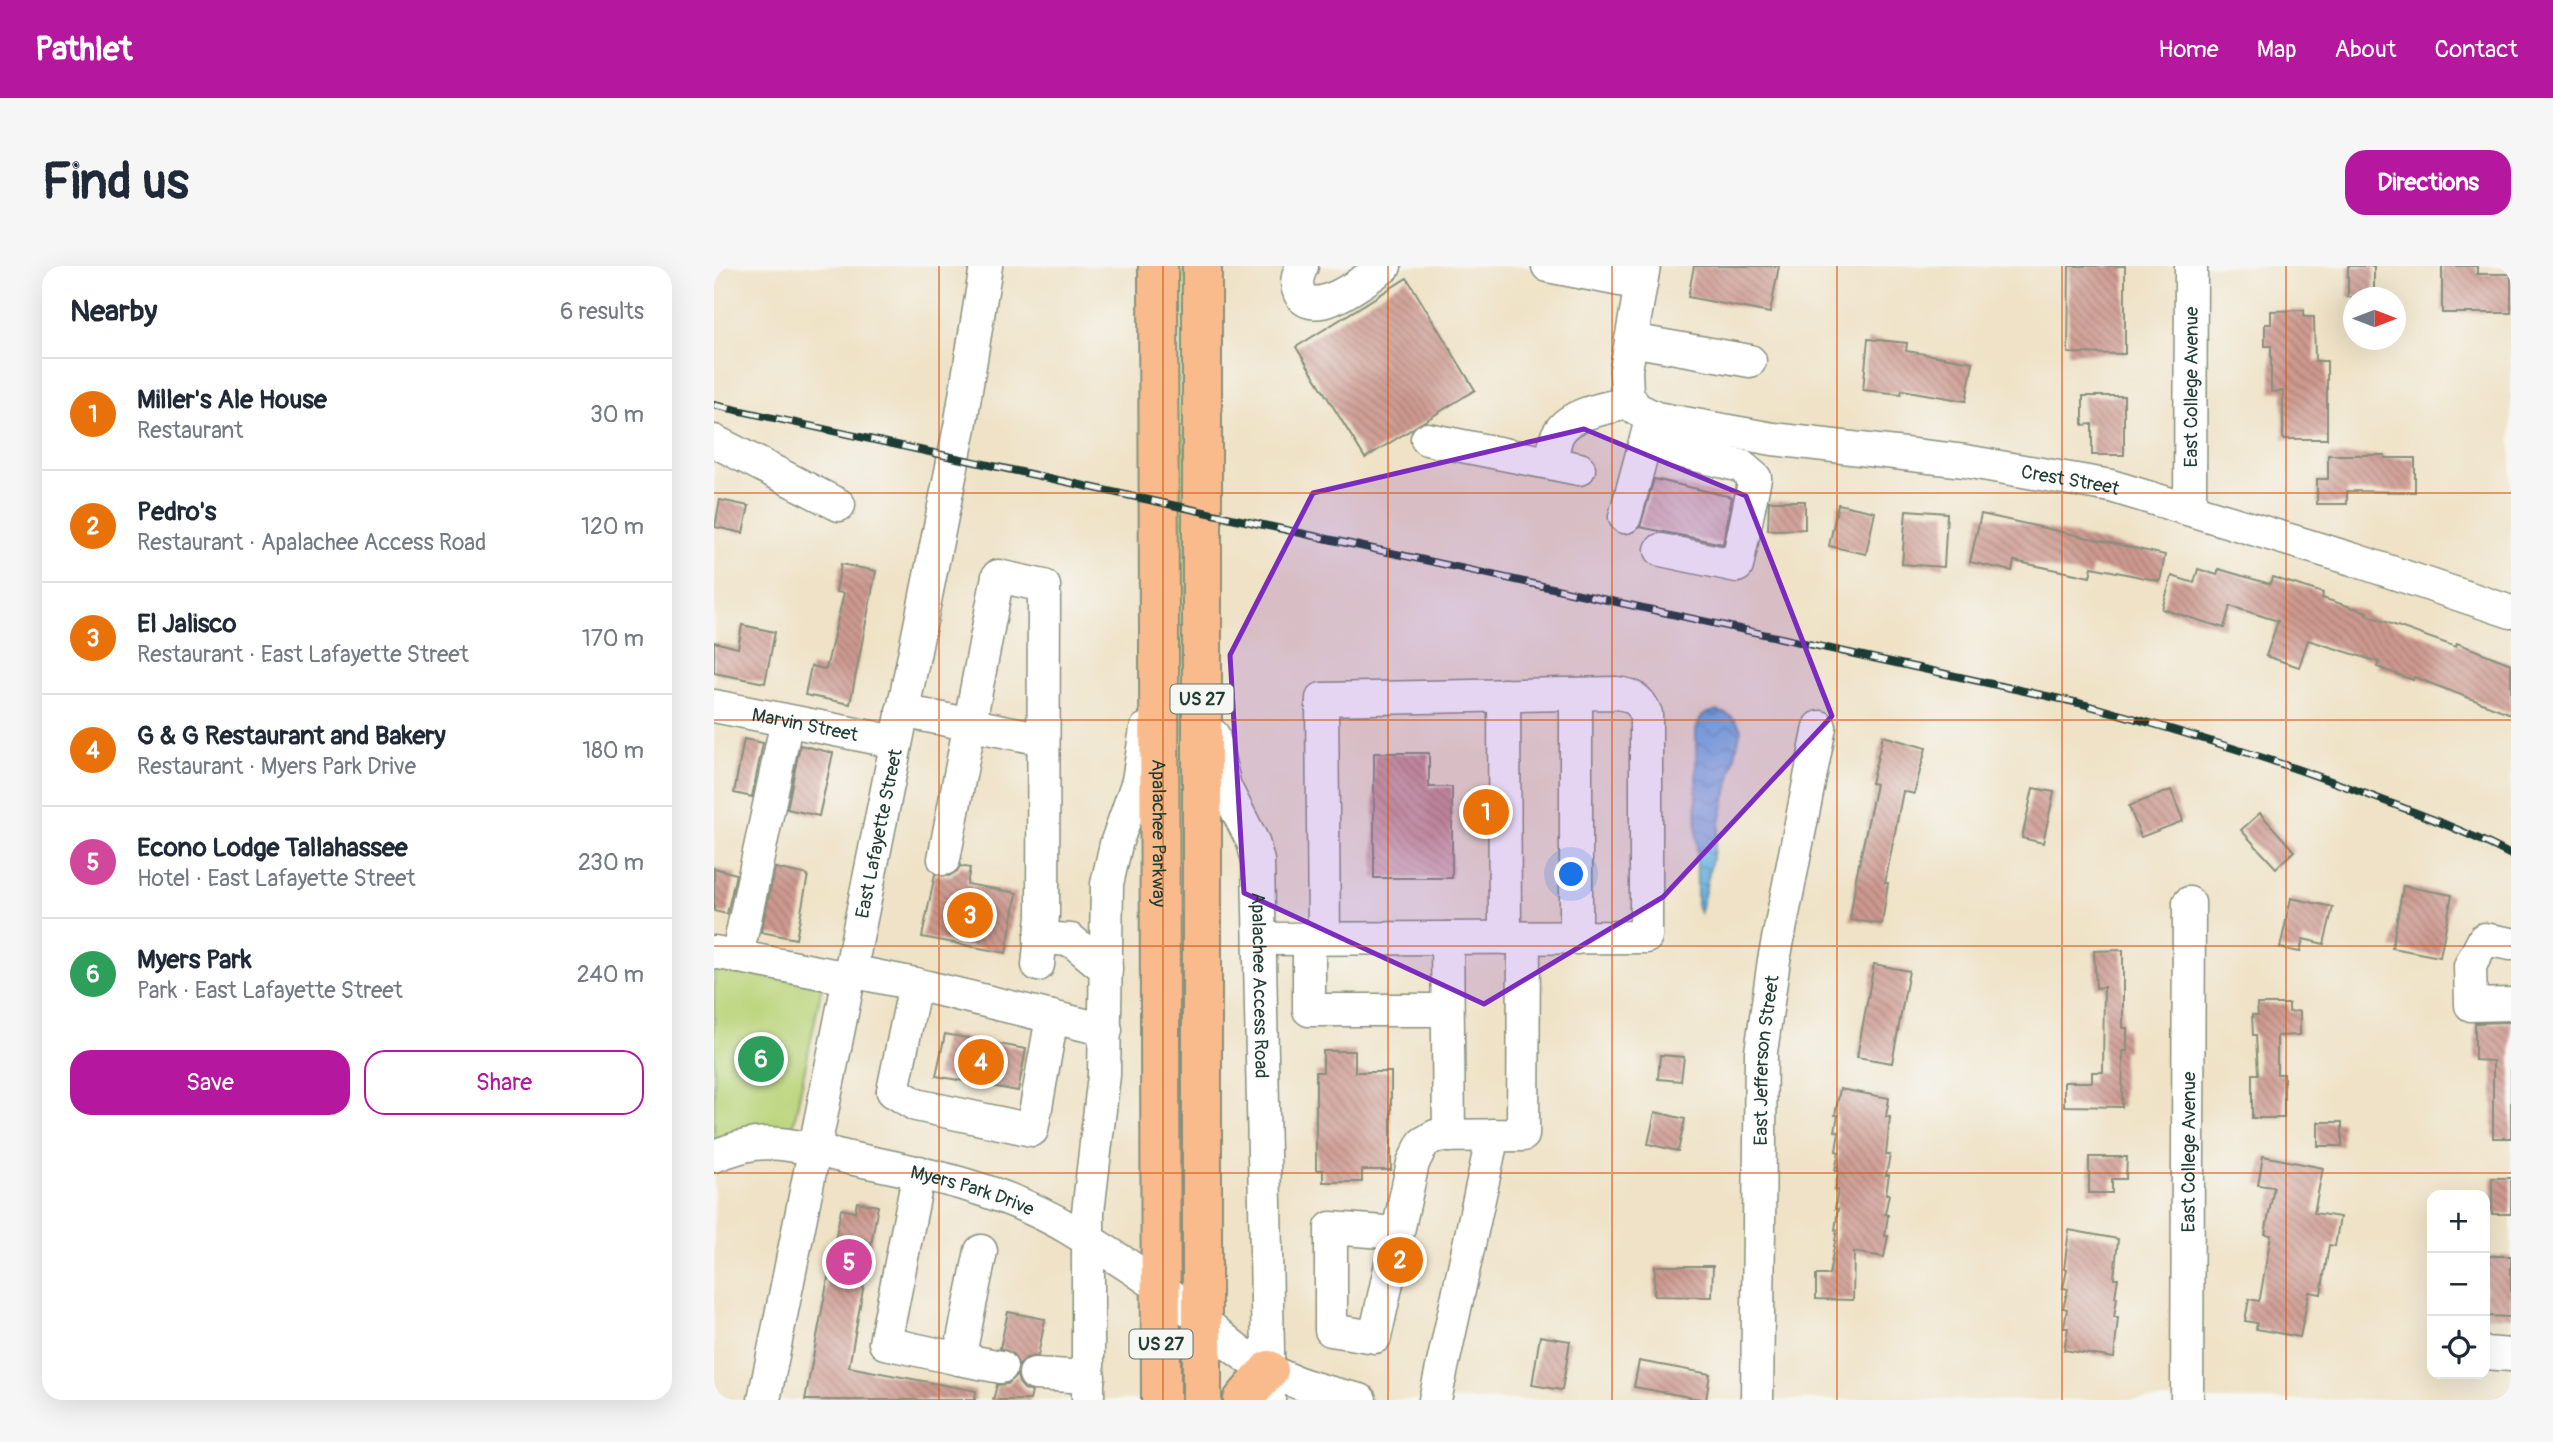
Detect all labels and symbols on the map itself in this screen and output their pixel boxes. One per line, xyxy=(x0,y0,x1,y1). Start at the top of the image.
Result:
north arrow xyxy=(2343,287,2406,350)
street label: East College Avenue xyxy=(2179,306,2204,468)
street label: Crest Street xyxy=(2019,460,2123,501)
road number: US 27 xyxy=(1170,684,1234,713)
street label: Marvin Street xyxy=(750,703,860,747)
street label: East Lafayette Street xyxy=(850,747,908,920)
street label: Apalachee Parkway xyxy=(1146,759,1171,907)
pin: 1 xyxy=(1463,786,1509,838)
your location xyxy=(1554,857,1588,891)
pin: 3 xyxy=(947,889,993,941)
street label: Apalachee Access Road xyxy=(1246,892,1273,1079)
street label: East Jefferson Street xyxy=(1749,973,1785,1146)
pin: 6 xyxy=(738,1033,784,1085)
pin: 4 xyxy=(958,1036,1004,1088)
street label: East College Avenue xyxy=(2177,1071,2201,1233)
street label: Myers Park Drive xyxy=(908,1160,1038,1222)
pin: 2 xyxy=(1377,1234,1423,1286)
pin: 5 xyxy=(826,1236,872,1288)
road number: US 27 xyxy=(1130,1330,1192,1358)

